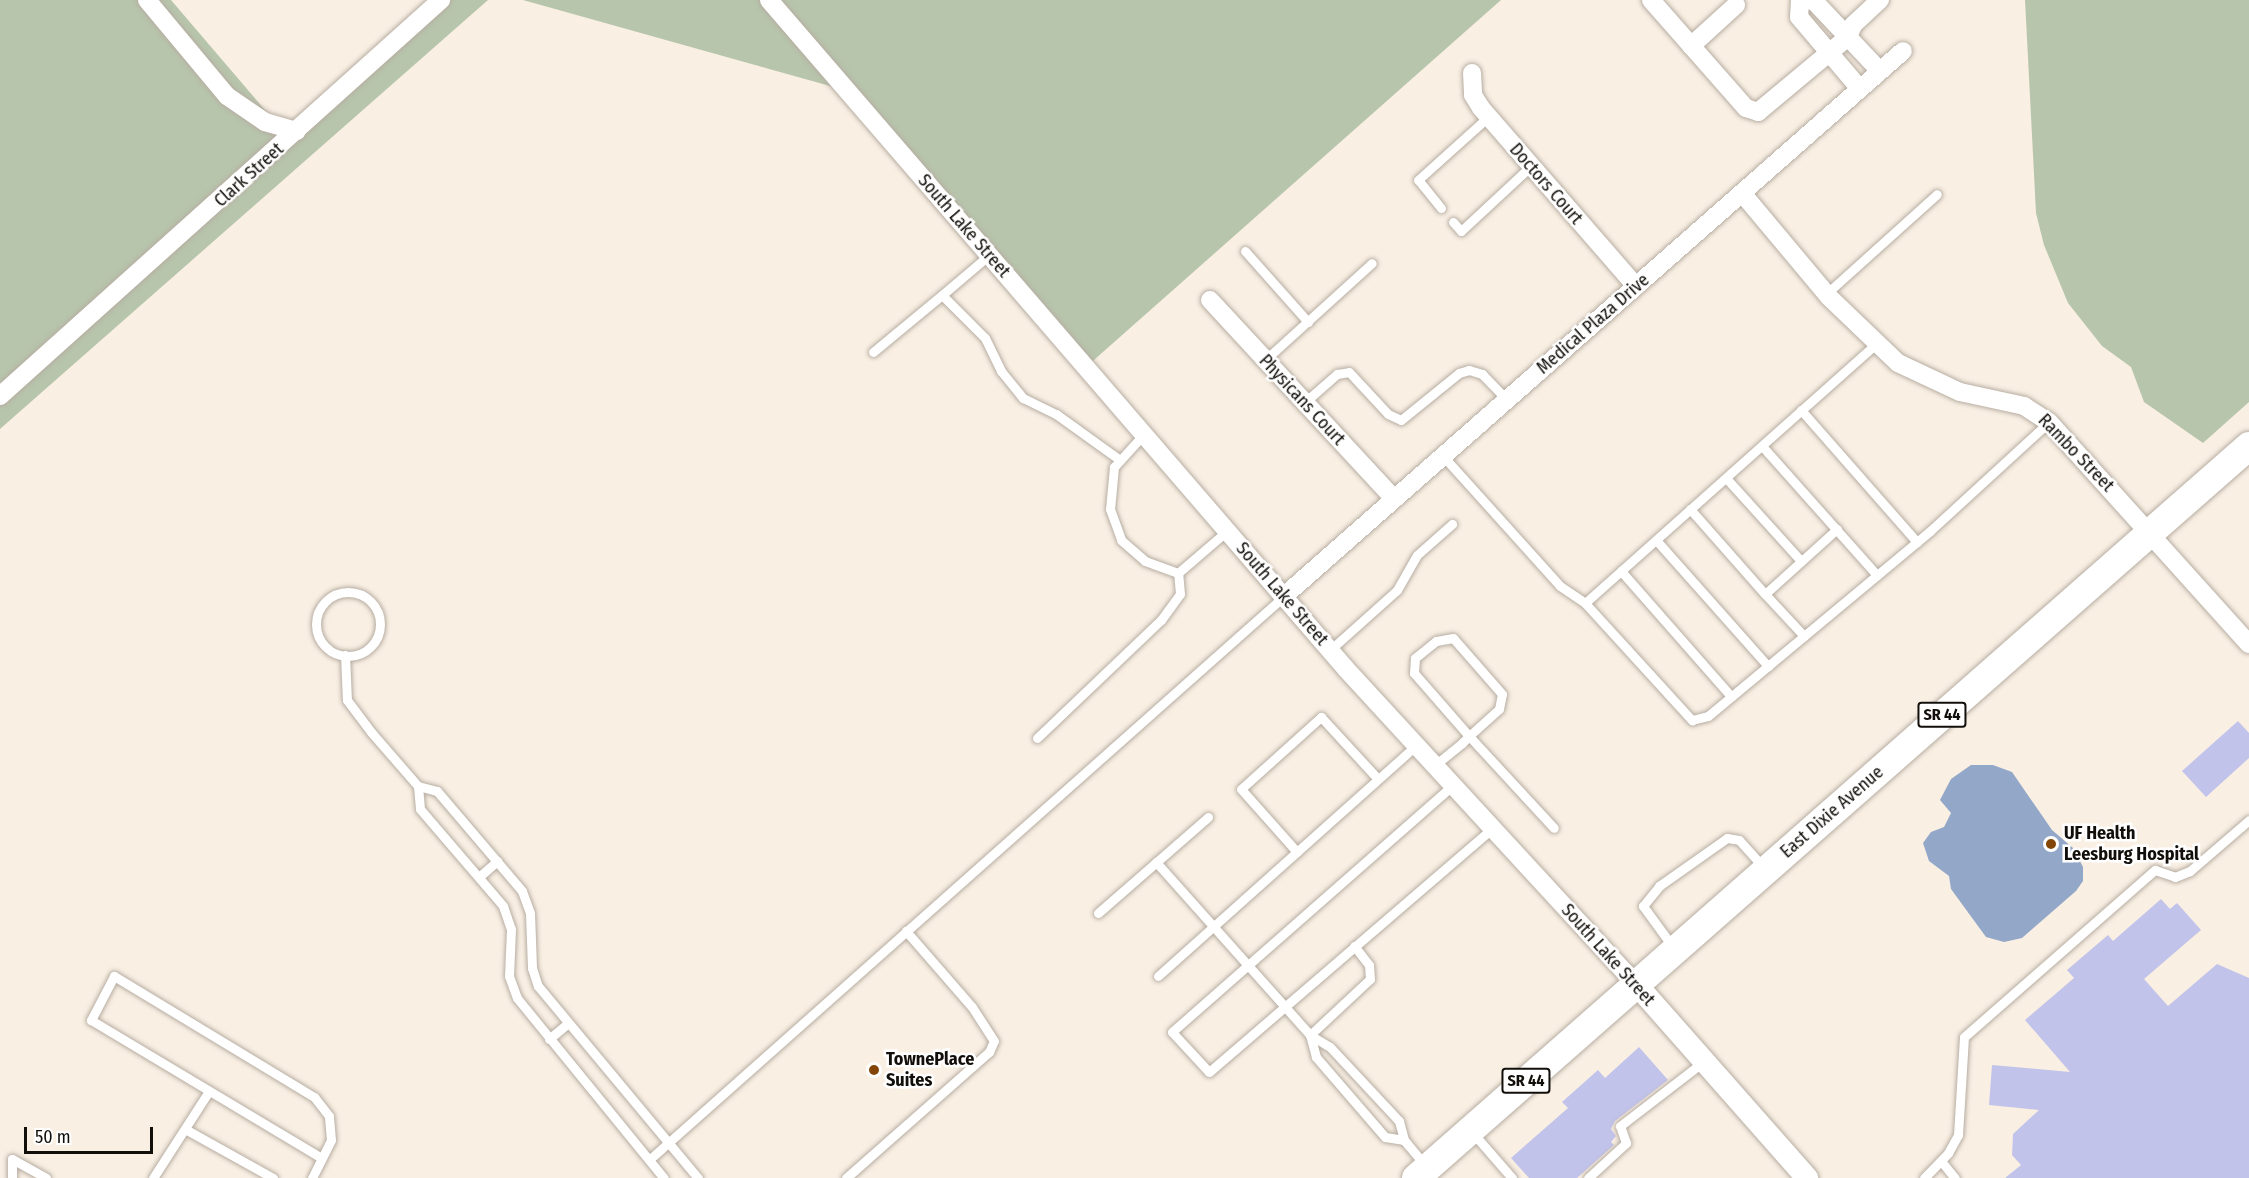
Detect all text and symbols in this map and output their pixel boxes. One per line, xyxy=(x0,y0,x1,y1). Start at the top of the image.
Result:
street label: Clark Street xyxy=(210,138,288,212)
street label: Doctors Court xyxy=(1505,139,1587,229)
street label: South Lake Street xyxy=(913,170,1015,282)
street label: Medical Plaza Drive xyxy=(1532,269,1654,379)
street label: Physicans Court xyxy=(1255,350,1349,450)
street label: Rambo Street xyxy=(2034,410,2118,496)
street label: South Lake Street xyxy=(1231,538,1333,650)
road number: SR 44 xyxy=(1916,702,1968,728)
street label: East Dixie Avenue xyxy=(1776,761,1888,863)
place label: UF Health Leesburg Hospital xyxy=(2064,823,2199,866)
marker: UF Health Leesburg Hospital xyxy=(2042,835,2060,853)
street label: South Lake Street xyxy=(1557,900,1659,1010)
place label: TownePlace Suites xyxy=(886,1049,974,1092)
marker: TownePlace Suites xyxy=(867,1063,881,1077)
road number: SR 44 xyxy=(1500,1068,1552,1094)
scale bar xyxy=(27,1115,156,1153)
text: 50 m xyxy=(35,1126,71,1148)

